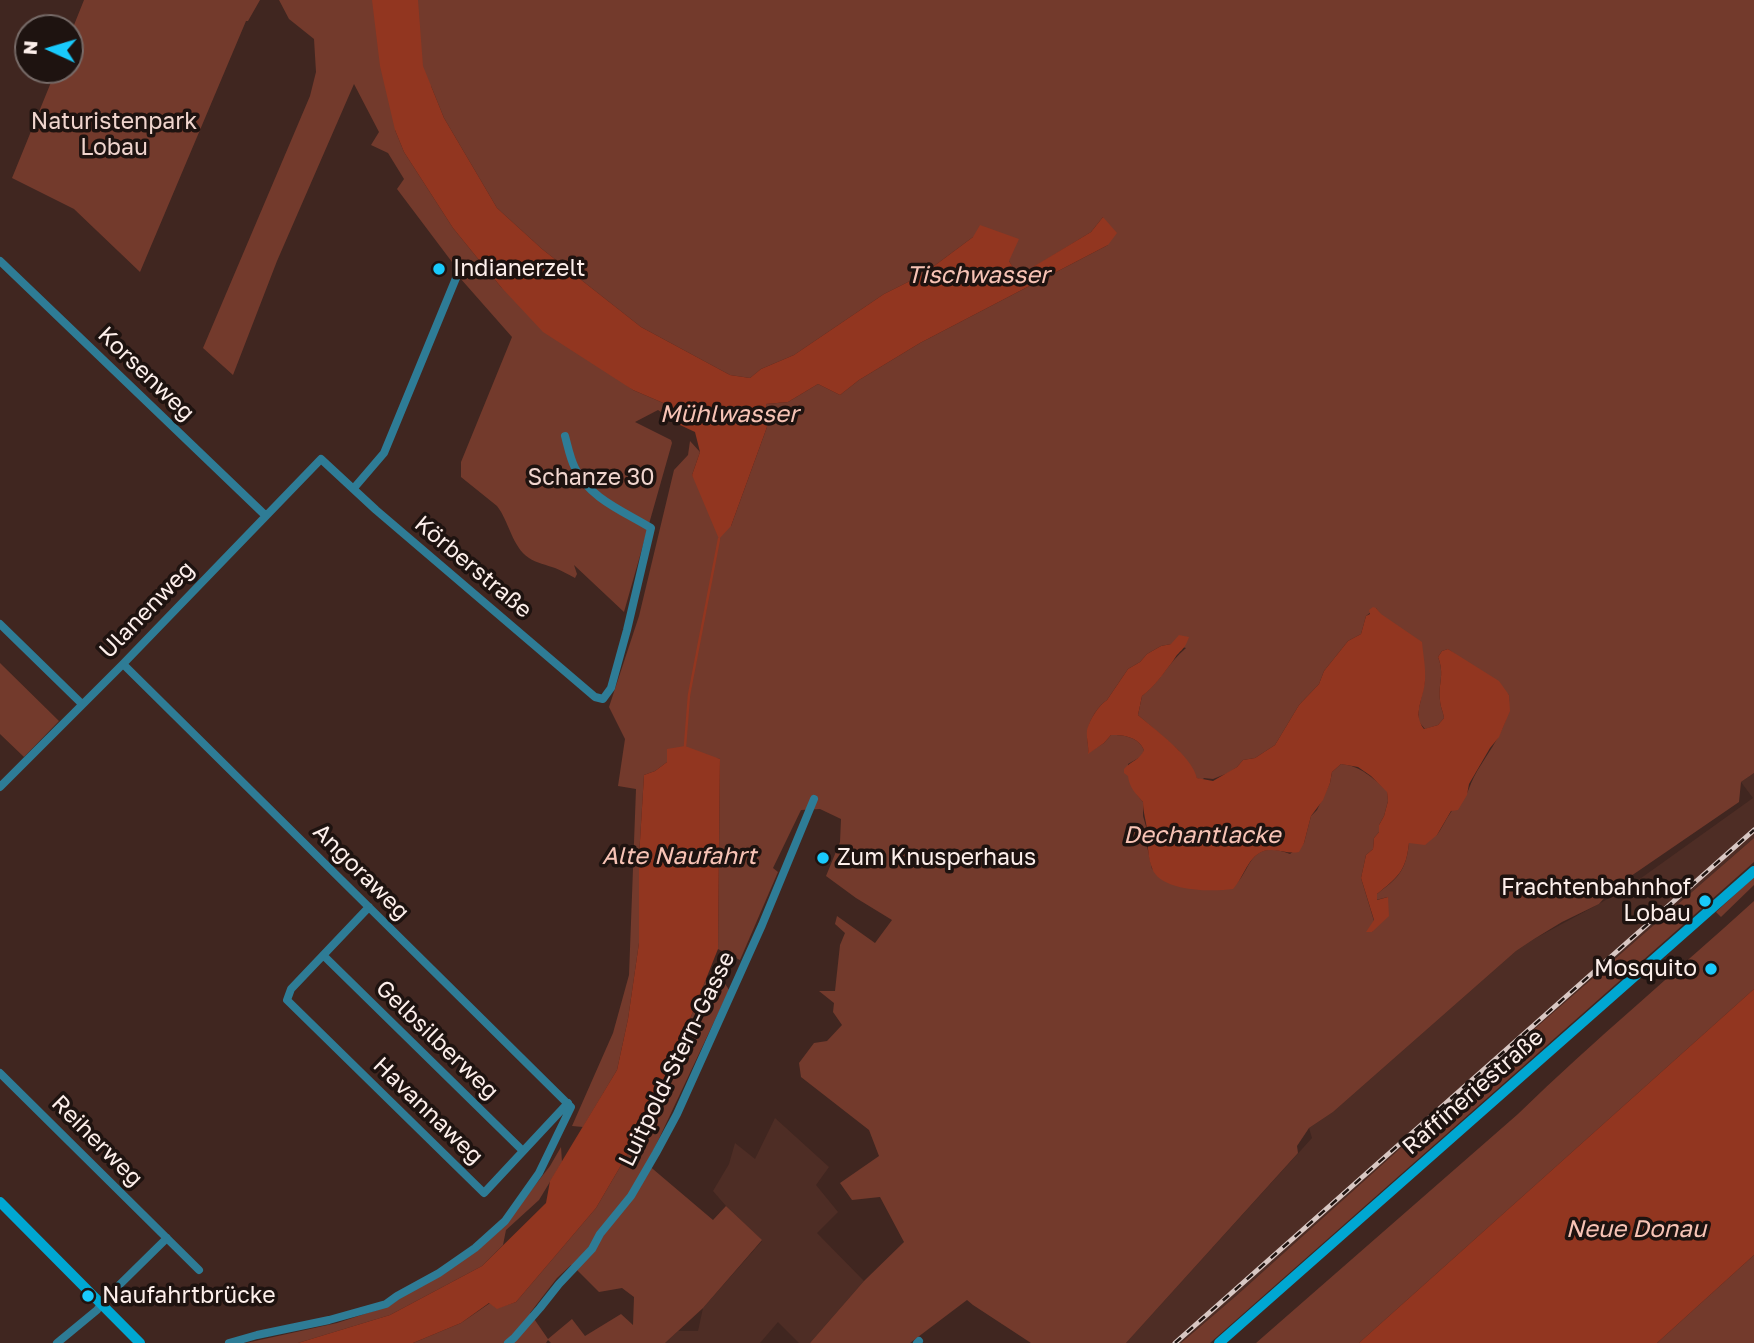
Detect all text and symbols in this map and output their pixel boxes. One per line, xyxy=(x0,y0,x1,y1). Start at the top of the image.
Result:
north arrow xyxy=(14,14,84,84)
text: N xyxy=(18,40,42,56)
park label: Naturistenpark Lobau xyxy=(31,108,197,162)
place label: Indianerzelt xyxy=(453,255,586,283)
marker: Indianerzelt xyxy=(431,261,447,277)
water label: Tischwasser xyxy=(907,261,1049,289)
street label: Korsenweg xyxy=(92,321,200,427)
water label: Mühlwasser xyxy=(660,400,798,428)
park label: Schanze 30 xyxy=(527,464,655,492)
street label: Körberstraße xyxy=(409,510,537,624)
street label: Ulanenweg xyxy=(94,556,200,664)
street label: Angoraweg xyxy=(307,818,415,926)
water label: Dechantlacke xyxy=(1123,821,1281,849)
water label: Alte Naufahrt xyxy=(602,842,756,870)
place label: Zum Knusperhaus xyxy=(837,844,1036,872)
marker: Zum Knusperhaus xyxy=(815,850,831,866)
place label: Frachtenbahnhof Lobau xyxy=(1501,874,1691,928)
marker: Frachtenbahnhof Lobau xyxy=(1697,893,1713,909)
street label: Luitpold-Stern-Gasse xyxy=(613,947,741,1171)
place label: Mosquito xyxy=(1594,955,1697,983)
marker: Mosquito xyxy=(1703,961,1719,977)
street label: Gelbsilberweg xyxy=(370,975,504,1105)
street label: Raffineriestraße xyxy=(1397,1023,1549,1161)
street label: Havannaweg xyxy=(367,1052,489,1170)
street label: Reiherweg xyxy=(46,1090,148,1192)
water label: Neue Donau xyxy=(1566,1215,1706,1243)
place label: Naufahrtbrücke xyxy=(102,1282,276,1310)
marker: Naufahrtbrücke xyxy=(80,1288,96,1304)

